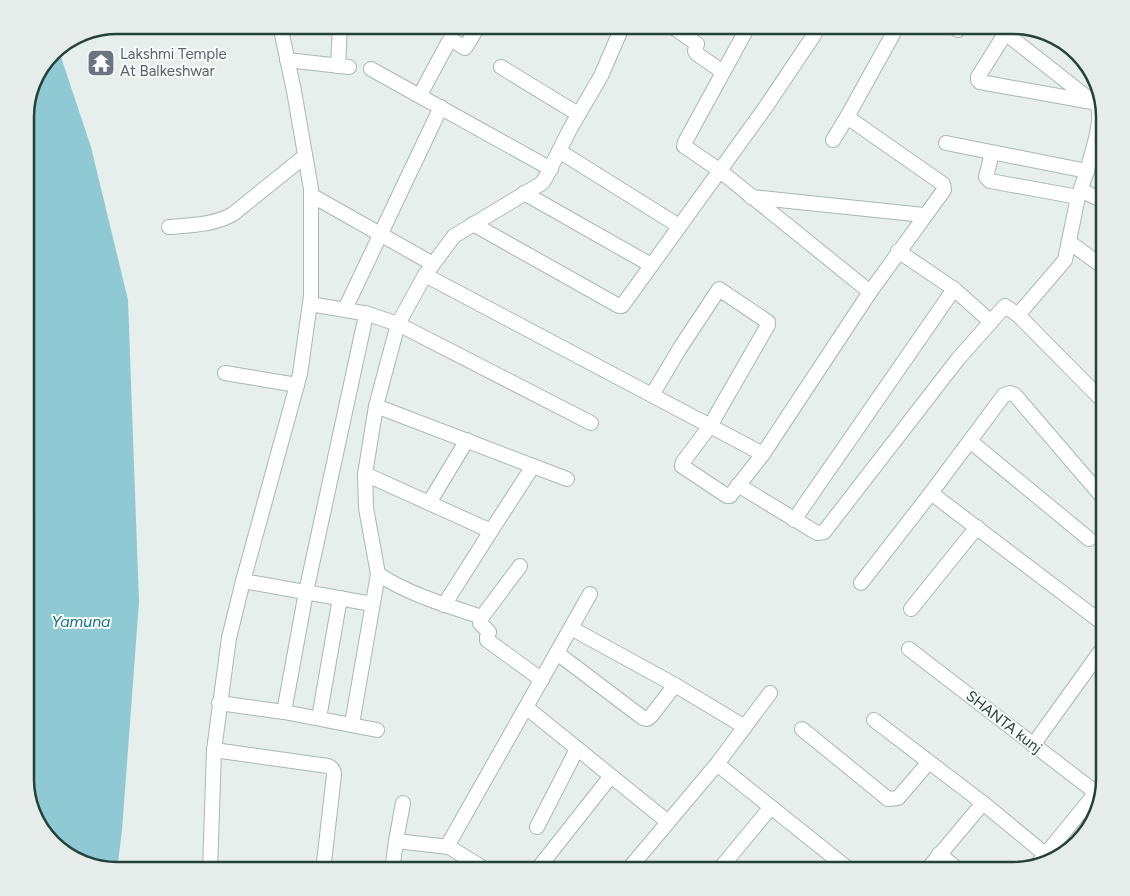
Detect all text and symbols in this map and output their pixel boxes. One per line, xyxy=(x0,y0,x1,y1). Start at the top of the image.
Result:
place label: Lakshmi Temple At Balkeshwar xyxy=(120,45,227,80)
temple icon: Lakshmi Temple At Balkeshwar xyxy=(86,48,116,78)
water label: Yamuna xyxy=(52,612,110,631)
street label: SHANTA kunj xyxy=(962,687,1046,757)

